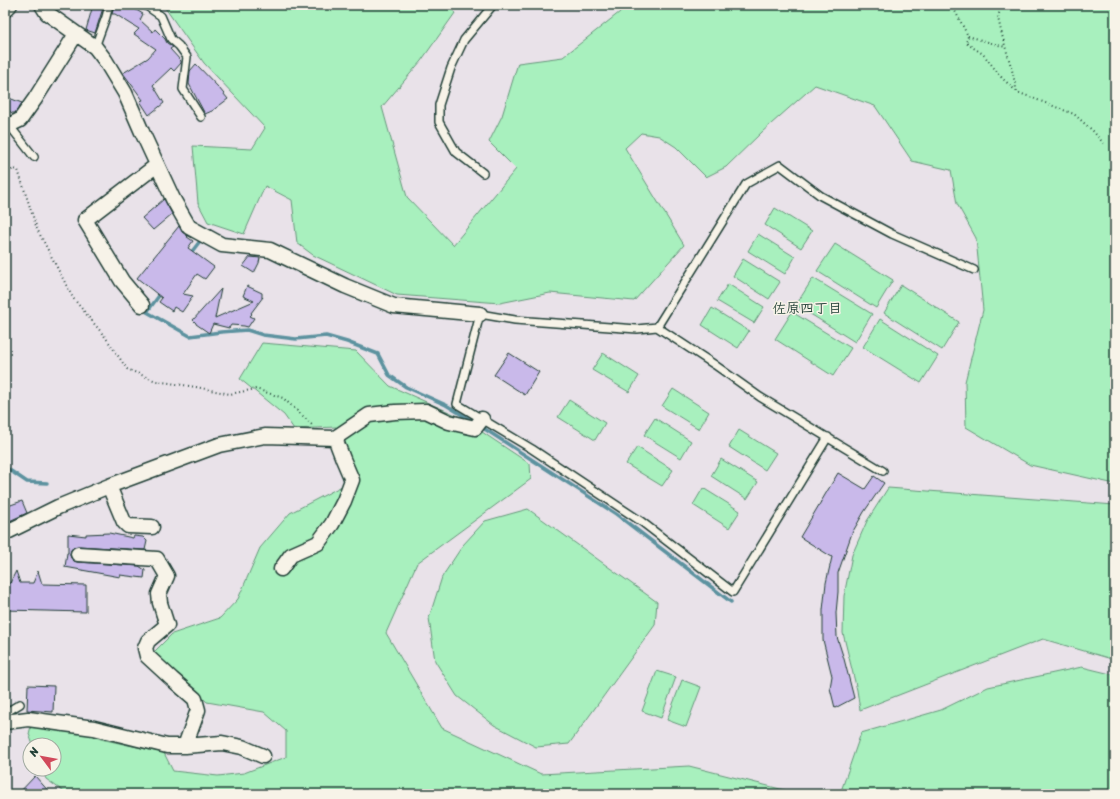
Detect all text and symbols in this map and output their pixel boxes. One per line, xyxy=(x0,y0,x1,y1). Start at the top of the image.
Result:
district label: 佐原四丁目 xyxy=(772,296,842,321)
north arrow xyxy=(22,737,62,777)
text: N xyxy=(23,743,44,761)

